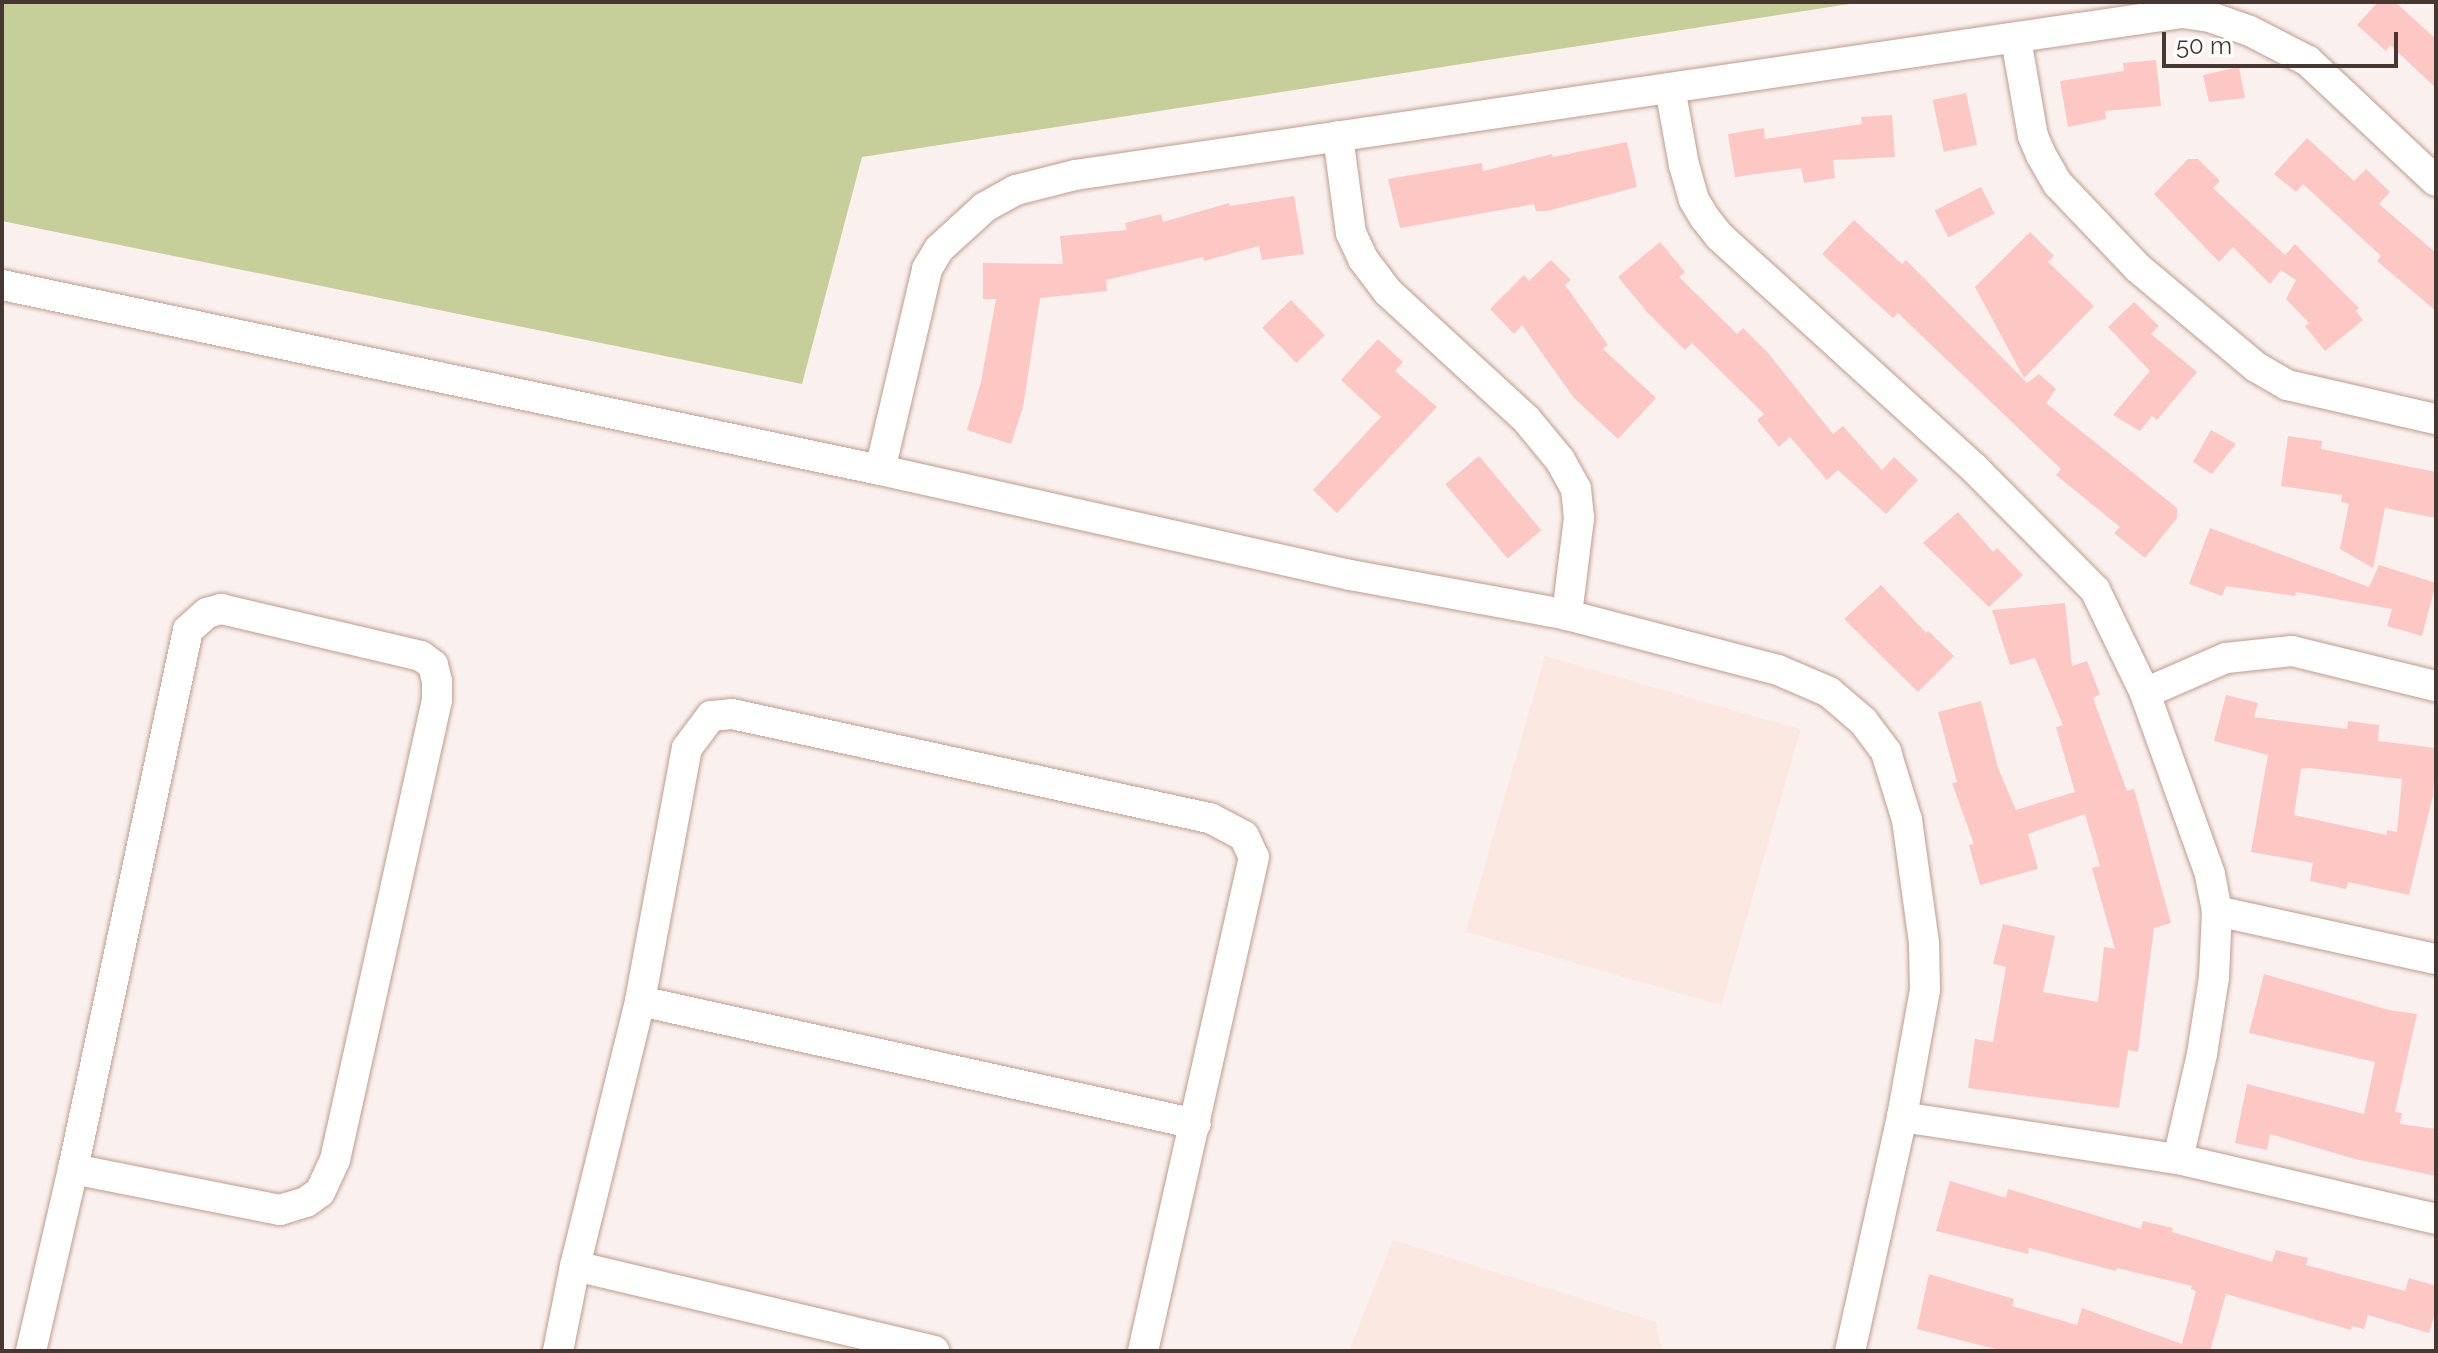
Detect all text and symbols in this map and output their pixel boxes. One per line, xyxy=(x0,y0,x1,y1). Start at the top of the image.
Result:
scale bar xyxy=(2166,16,2402,66)
text: 50 m xyxy=(2176,31,2232,60)

